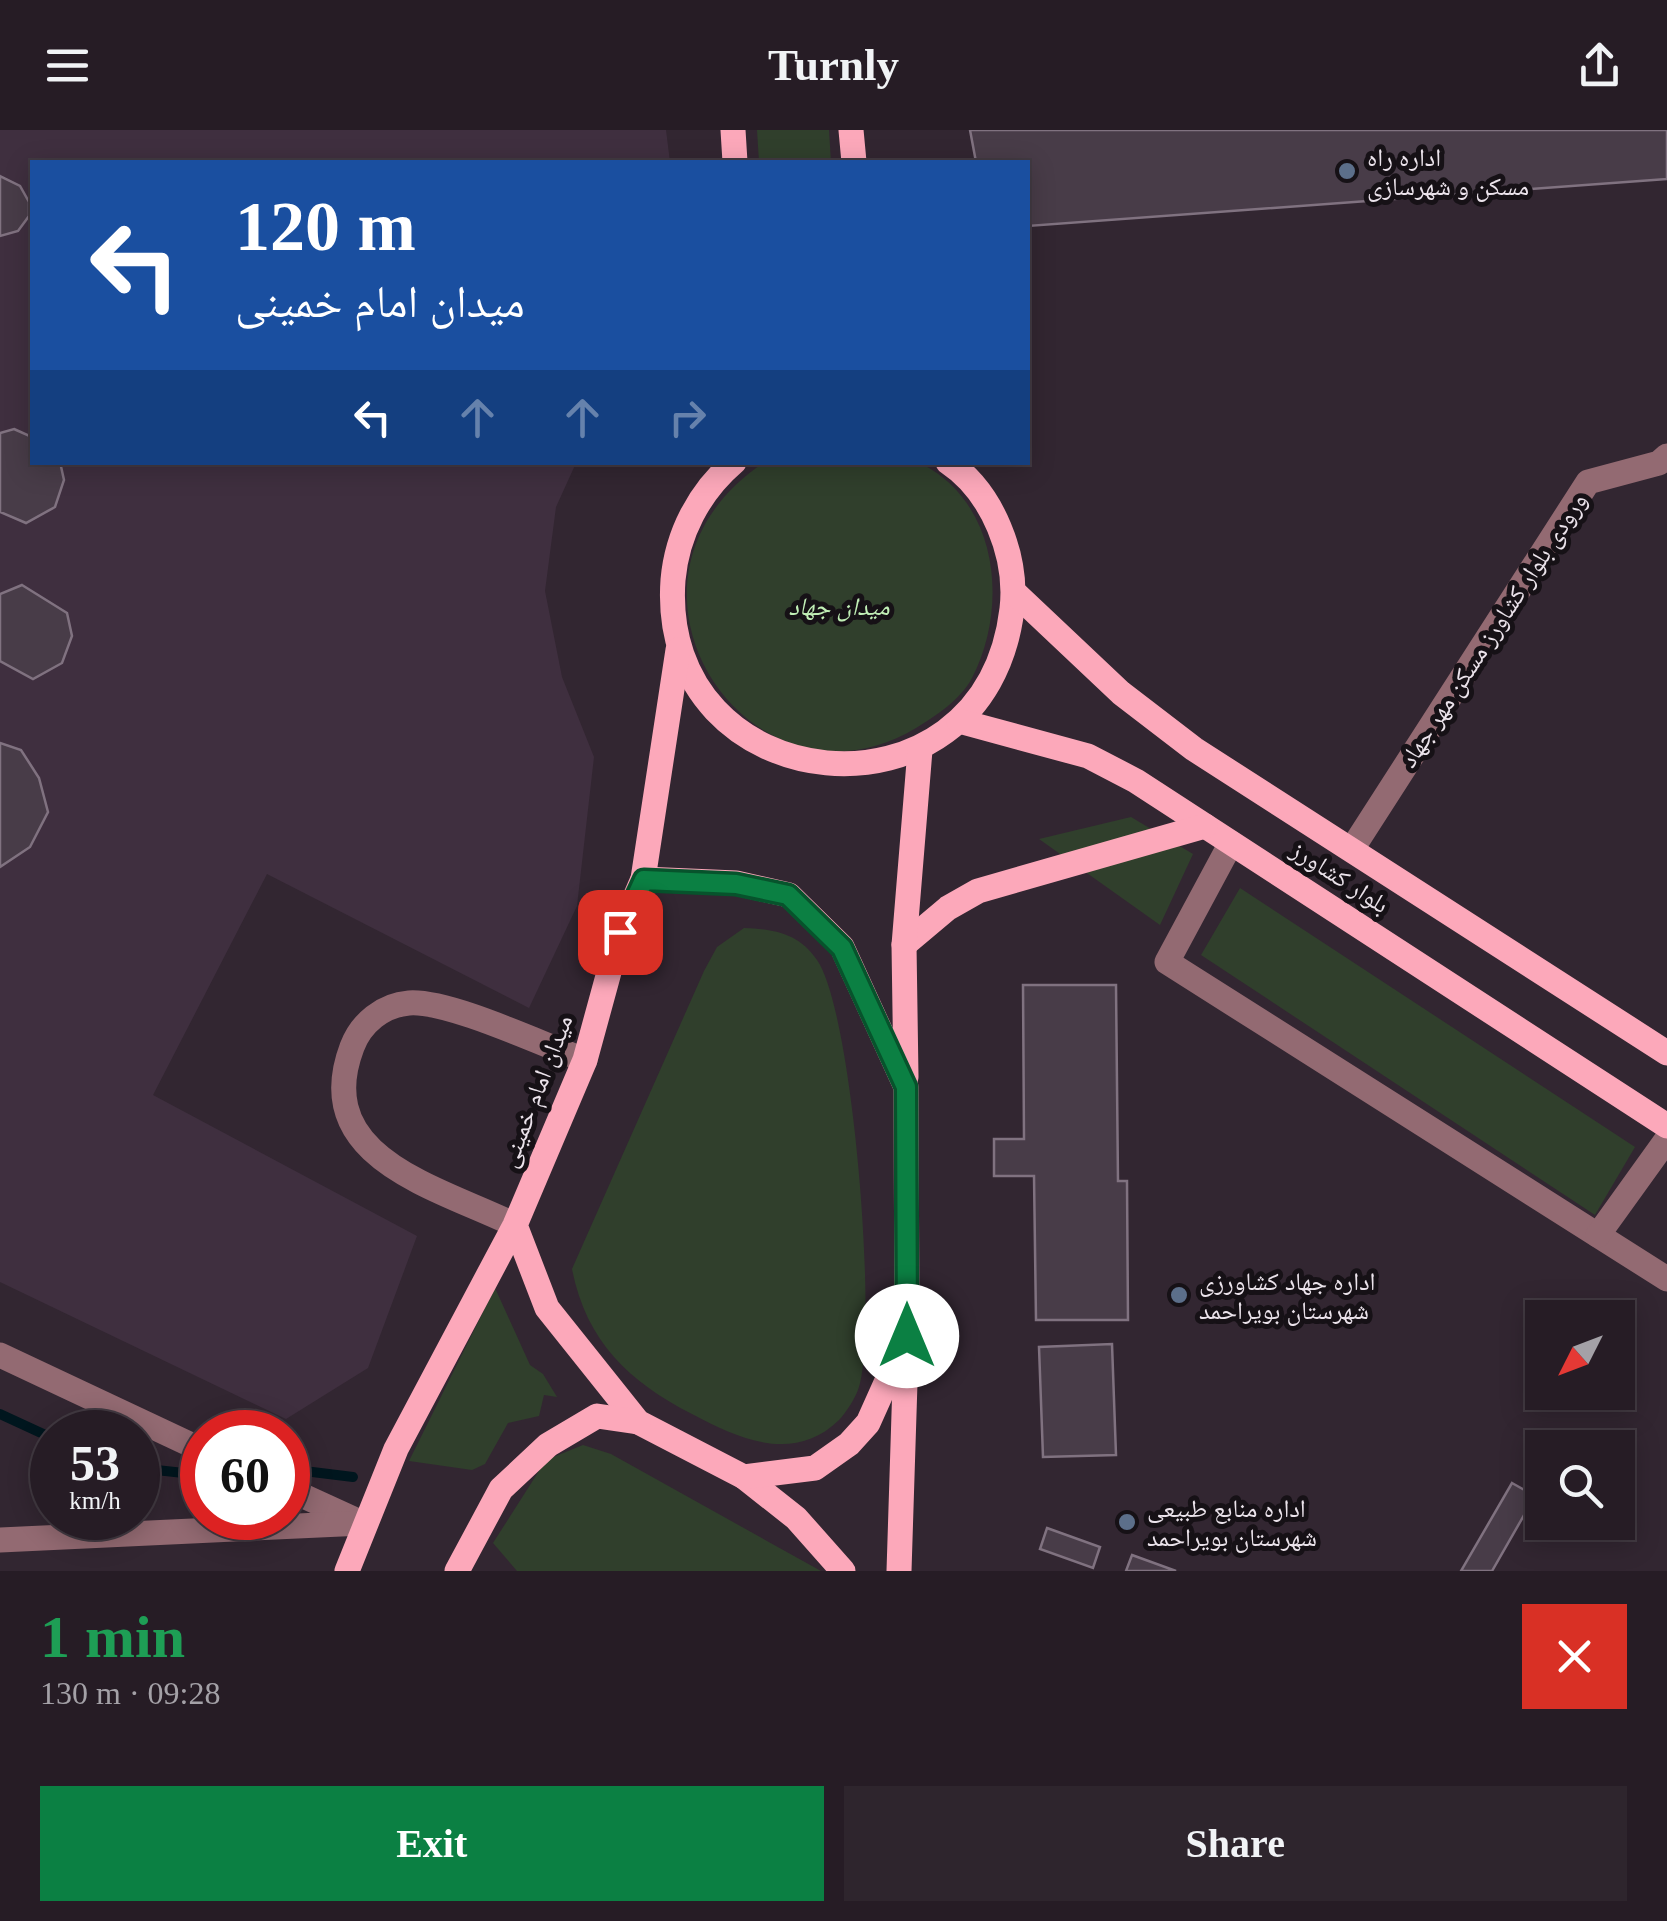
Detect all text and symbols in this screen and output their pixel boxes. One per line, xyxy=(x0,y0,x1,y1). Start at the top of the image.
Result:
icon: menu xyxy=(40,38,95,93)
icon: share xyxy=(1572,38,1627,93)
text: Turnly xyxy=(768,40,899,90)
place label: اداره راه مسکن و شهرسازی xyxy=(1367,144,1529,202)
marker: اداره راه مسکن و شهرسازی xyxy=(1336,160,1358,182)
text: 120 m xyxy=(235,188,416,265)
icon: left xyxy=(70,200,200,330)
text: میدان امام خمینی xyxy=(235,277,525,327)
icon: left xyxy=(345,390,400,445)
icon: ahead xyxy=(450,390,505,445)
icon: ahead xyxy=(555,390,610,445)
icon: right xyxy=(660,390,715,445)
street label: ورودی بلوار کشاورز مسکن مهر جهاد xyxy=(1394,488,1594,773)
park label: میدان جهاد xyxy=(788,593,890,622)
street label: بلوار کشاورز xyxy=(1285,835,1394,919)
pin xyxy=(578,890,663,975)
icon: arrive xyxy=(593,905,648,960)
street label: میدان امام خمینی xyxy=(495,1011,580,1172)
place label: اداره جهاد کشاورزی شهرستان بویراحمد xyxy=(1199,1268,1375,1326)
position arrow xyxy=(855,1284,959,1388)
marker: اداره جهاد کشاورزی شهرستان بویراحمد xyxy=(1168,1284,1190,1306)
north arrow xyxy=(1525,1300,1635,1410)
map controls xyxy=(1525,1300,1635,1540)
speed limit sign: 60 xyxy=(180,1410,310,1540)
button: search xyxy=(1525,1430,1635,1540)
text: 53 xyxy=(70,1435,120,1491)
text: km/h xyxy=(69,1487,121,1514)
place label: اداره منابع طبیعی شهرستان بویراحمد xyxy=(1147,1495,1317,1553)
marker: اداره منابع طبیعی شهرستان بویراحمد xyxy=(1116,1511,1138,1533)
text: 1 min xyxy=(40,1604,185,1670)
button: close xyxy=(1522,1604,1627,1709)
text: 130 m · 09:28 xyxy=(40,1675,220,1711)
button: Exit xyxy=(40,1786,824,1901)
button: Share xyxy=(844,1786,1627,1901)

